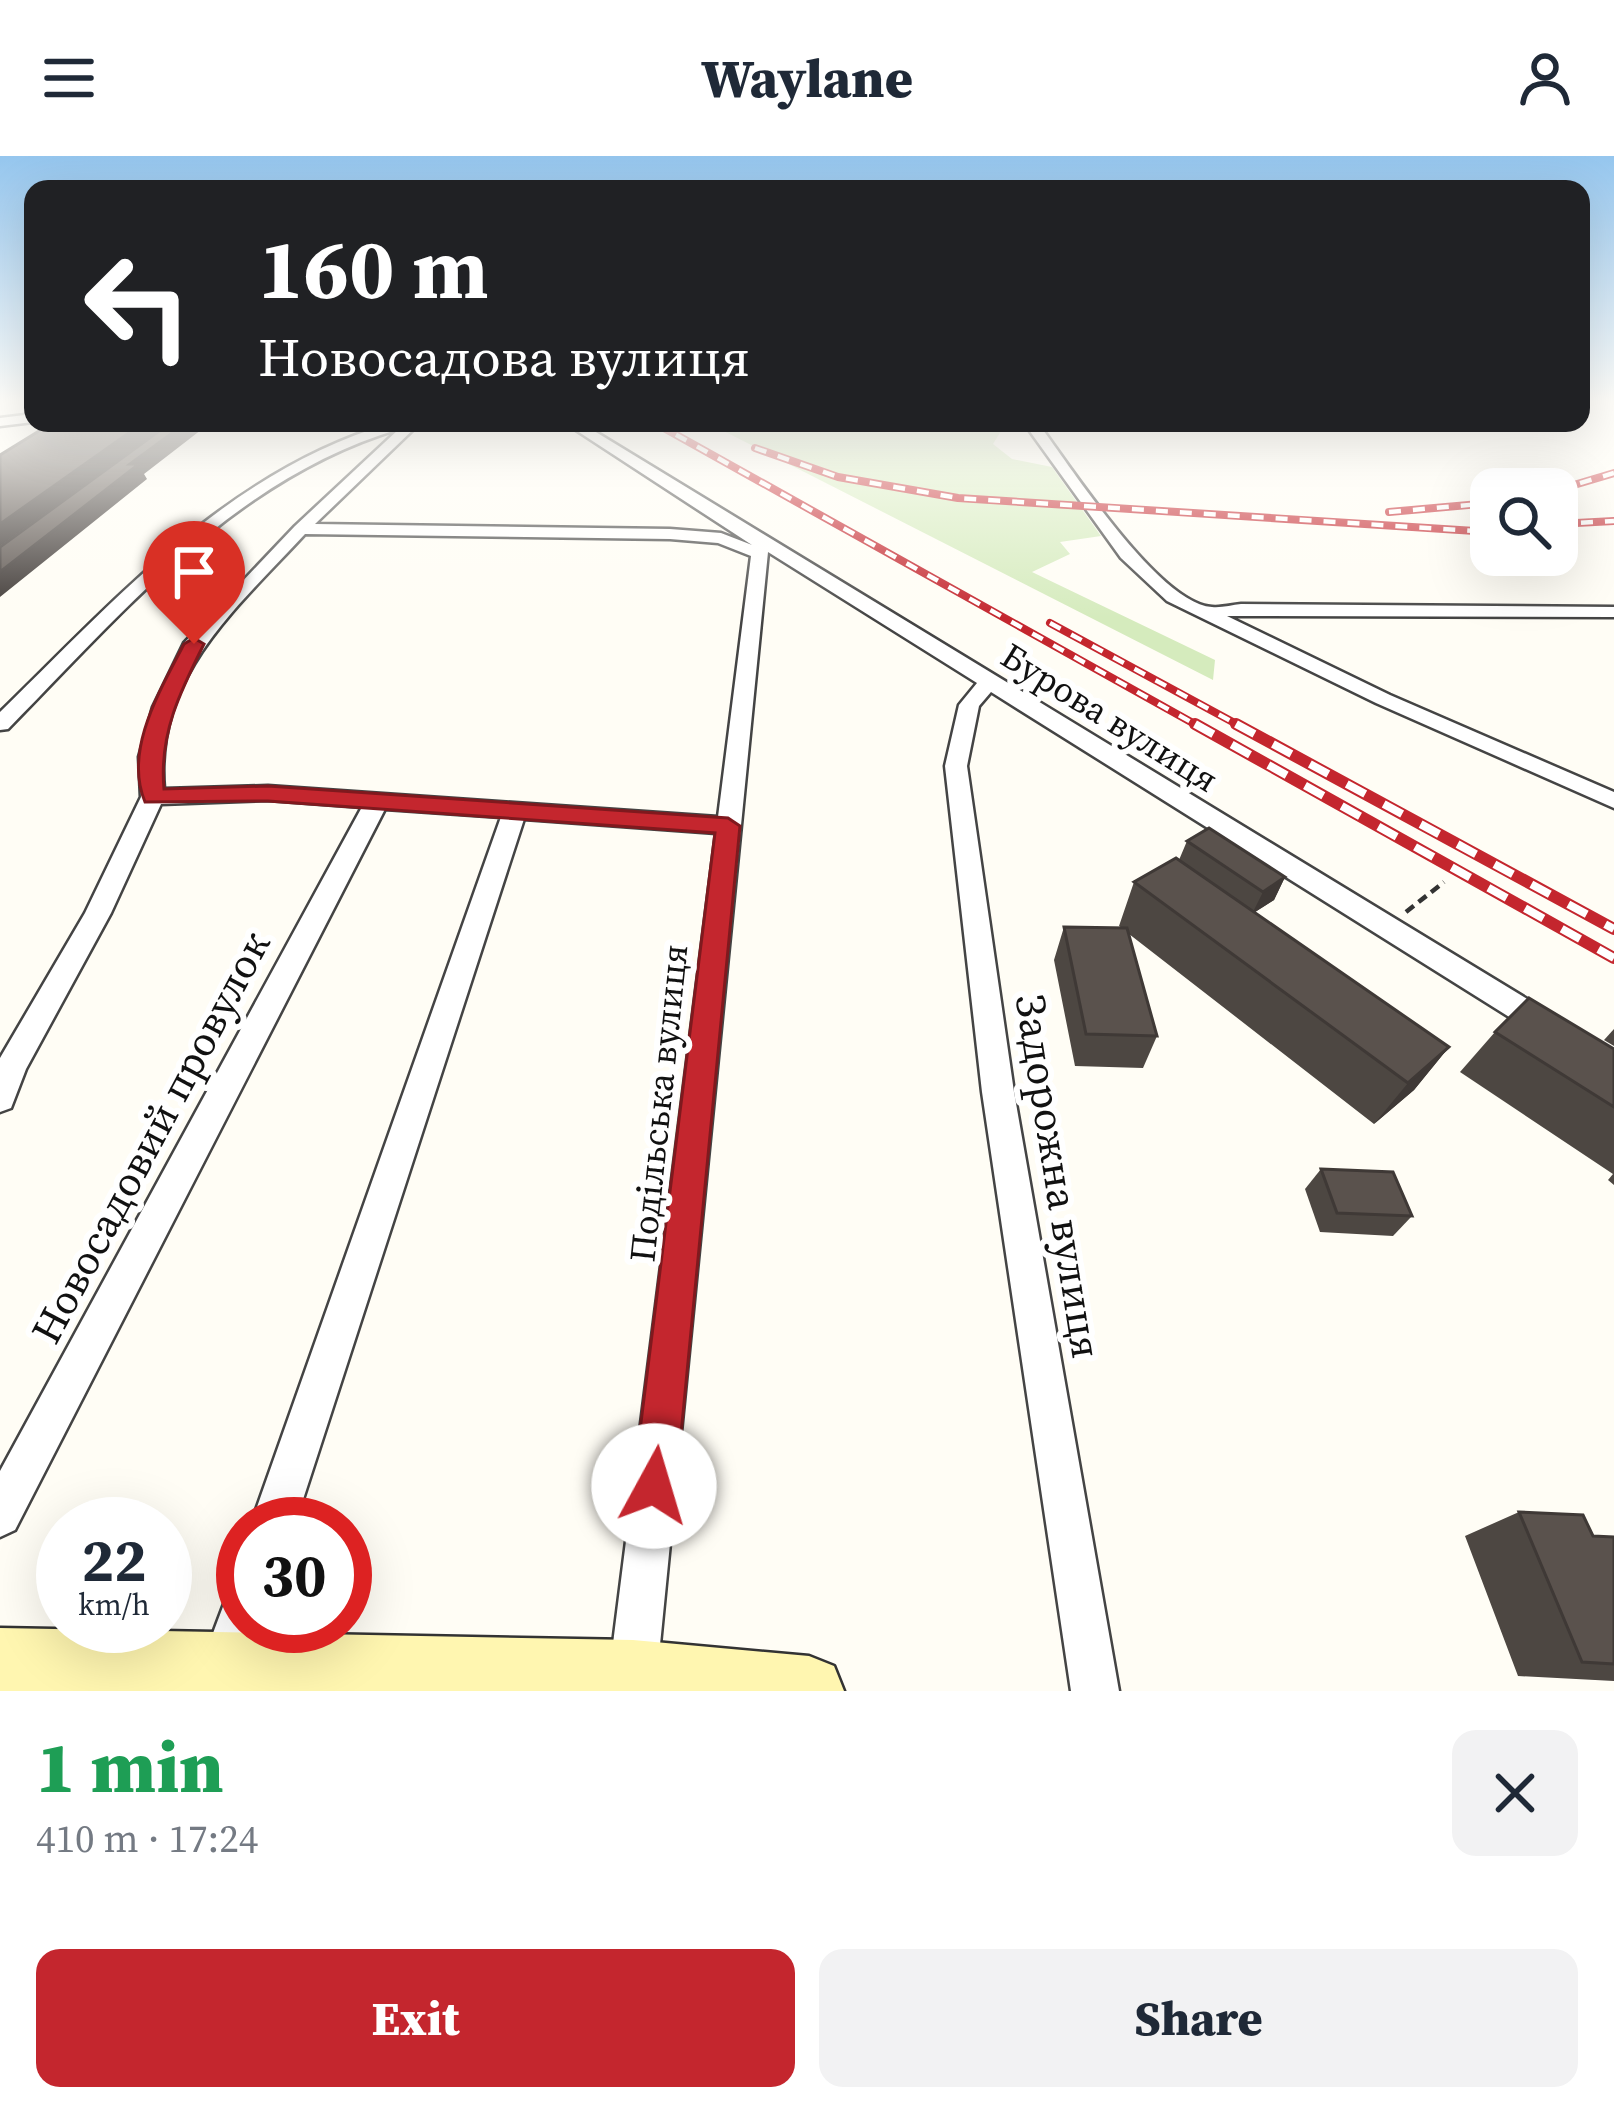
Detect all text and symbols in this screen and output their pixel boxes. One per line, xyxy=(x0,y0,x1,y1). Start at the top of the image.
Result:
text: Waylane xyxy=(701,41,913,115)
icon: menu xyxy=(36,45,102,111)
icon: person xyxy=(1512,45,1578,111)
text: 160 m xyxy=(258,211,489,326)
icon: left xyxy=(60,228,216,384)
text: Новосадова вулиця xyxy=(258,320,750,394)
map controls xyxy=(1470,468,1578,576)
button: search xyxy=(1470,468,1578,576)
pin xyxy=(143,521,245,644)
icon: arrive xyxy=(161,539,227,605)
street label: Бурова вулиця xyxy=(992,631,1228,804)
street label: Новосадовий провулок xyxy=(17,921,283,1353)
street label: Подільська вулиця xyxy=(617,942,700,1264)
street label: Задорожна вулиця xyxy=(1002,990,1116,1362)
position arrow xyxy=(591,1423,717,1549)
speed limit sign: 30 xyxy=(216,1497,372,1653)
text: 22 xyxy=(81,1519,147,1601)
text: km/h xyxy=(78,1584,150,1625)
text: 1 min xyxy=(36,1717,224,1816)
button: close xyxy=(1452,1730,1578,1856)
text: 410 m · 17:24 xyxy=(36,1812,258,1865)
button: Exit xyxy=(36,1949,795,2087)
button: Share xyxy=(819,1949,1578,2087)

